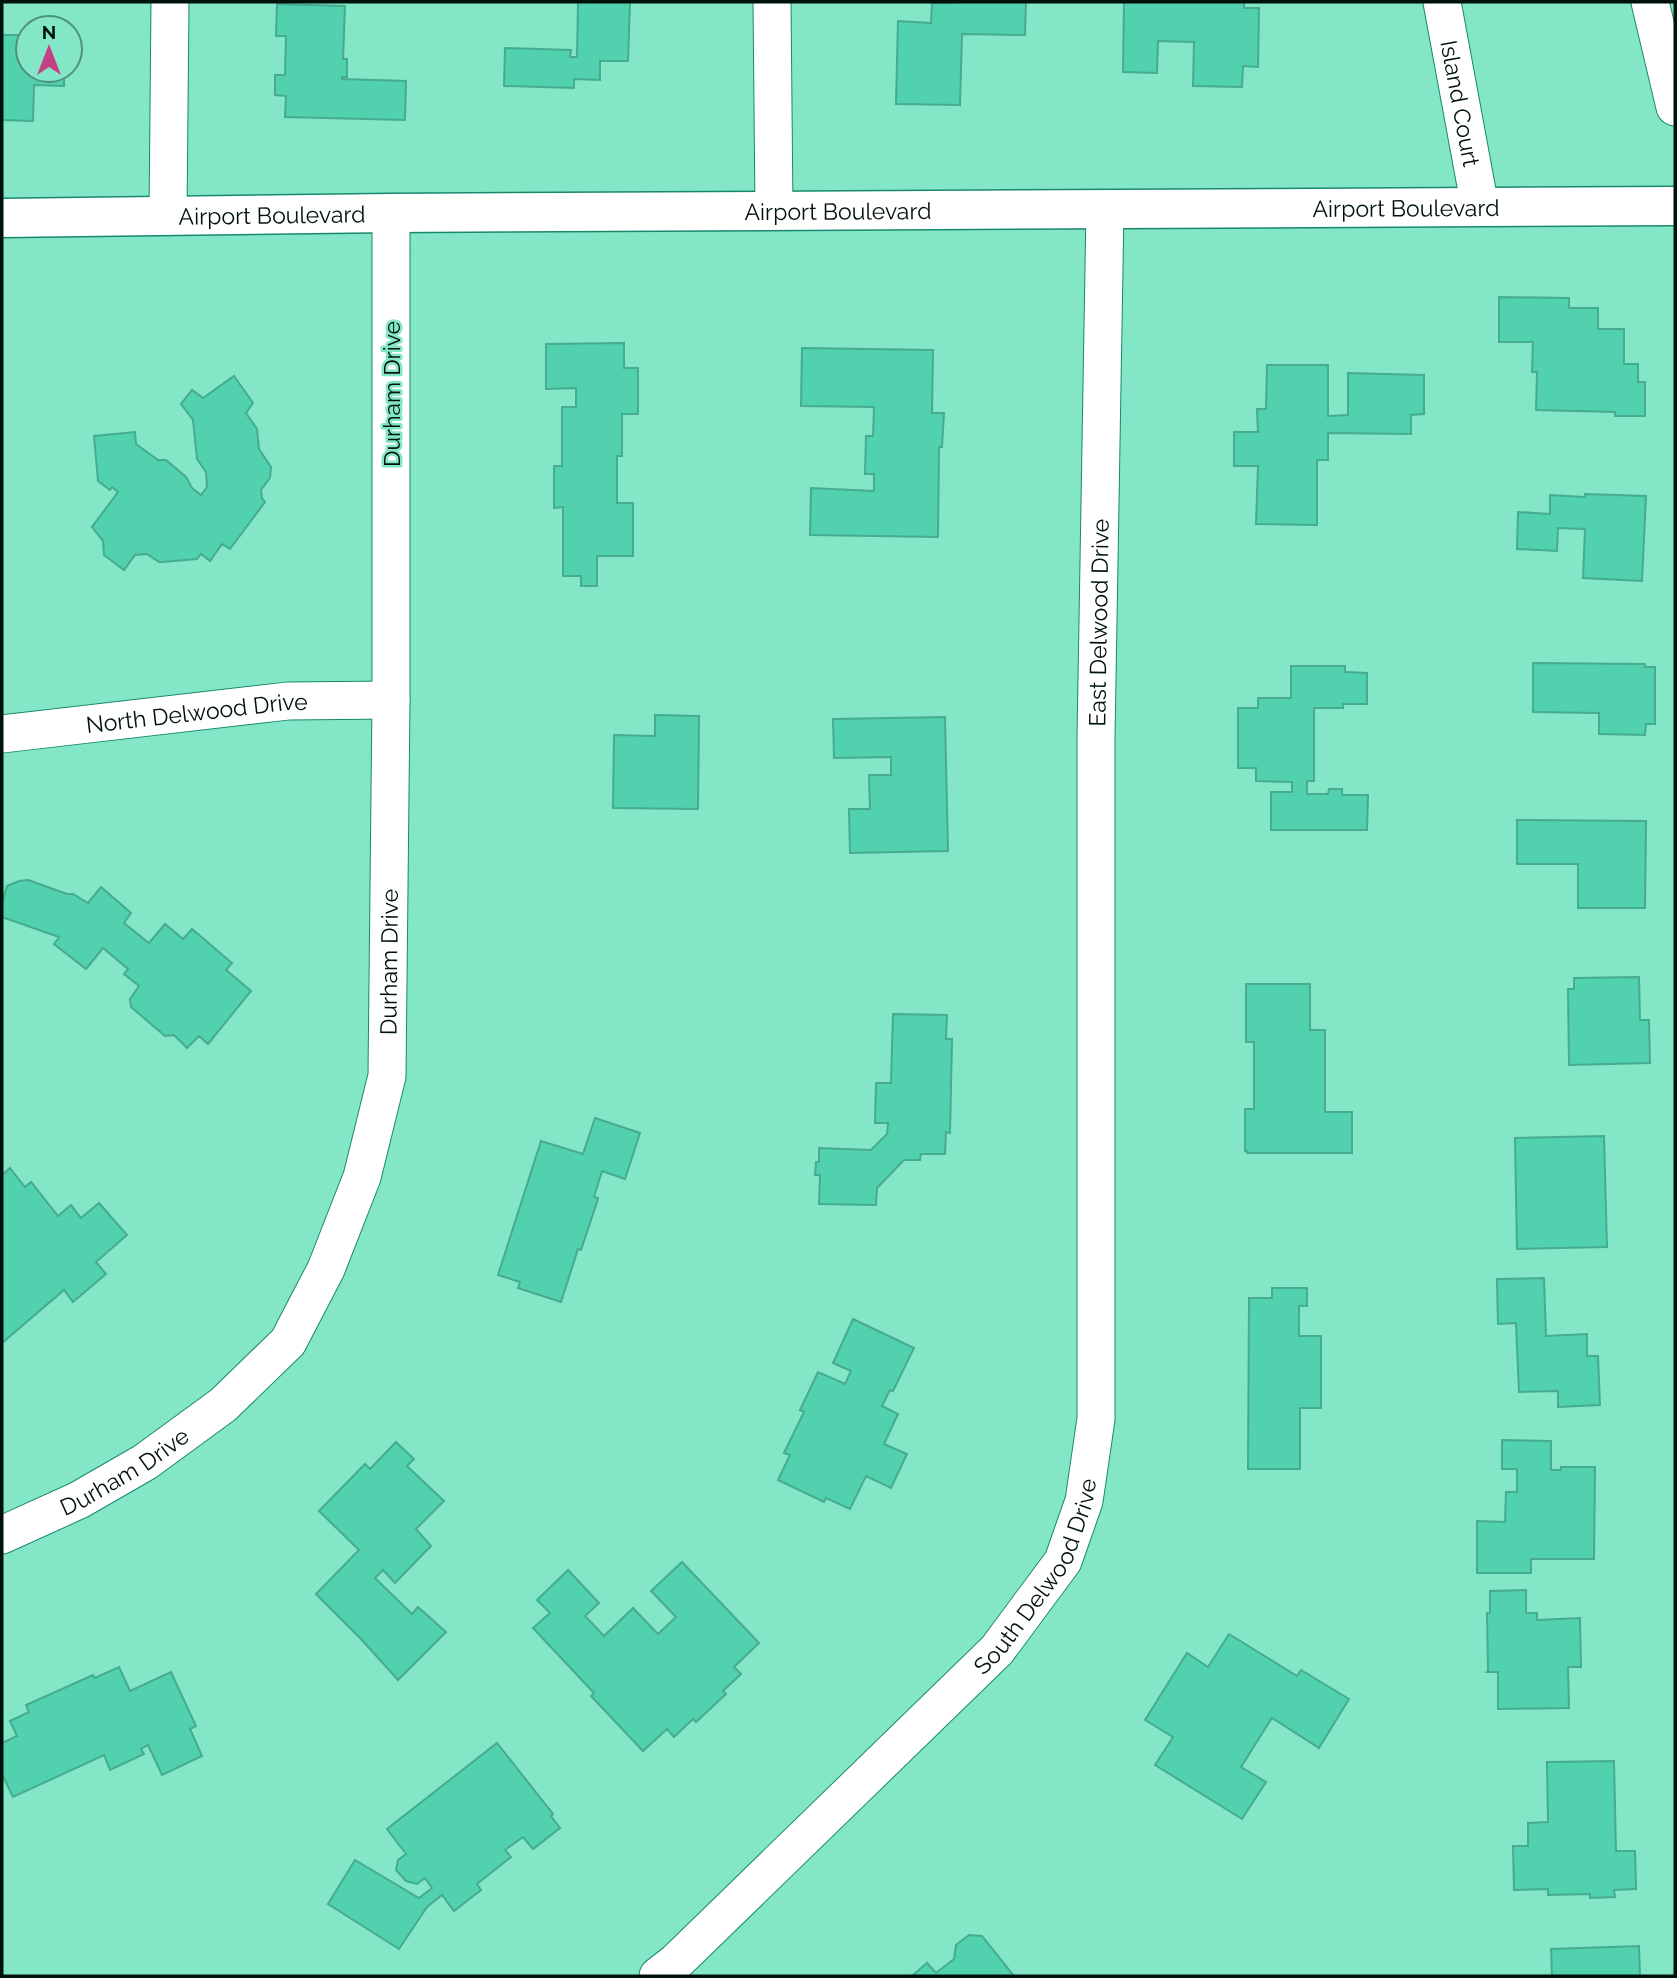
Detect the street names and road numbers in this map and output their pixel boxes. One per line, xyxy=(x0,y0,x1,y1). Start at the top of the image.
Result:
street label: Island Court xyxy=(1436,38,1486,169)
street label: Airport Boulevard xyxy=(1312,193,1500,221)
street label: Airport Boulevard xyxy=(744,197,932,225)
street label: Airport Boulevard xyxy=(178,200,366,229)
street label: Durham Drive xyxy=(378,321,405,467)
street label: East Delwood Drive xyxy=(1083,519,1113,727)
street label: North Delwood Drive xyxy=(84,687,308,738)
street label: Durham Drive xyxy=(374,889,402,1035)
street label: Durham Drive xyxy=(56,1421,194,1520)
street label: South Delwood Drive xyxy=(968,1477,1101,1679)

